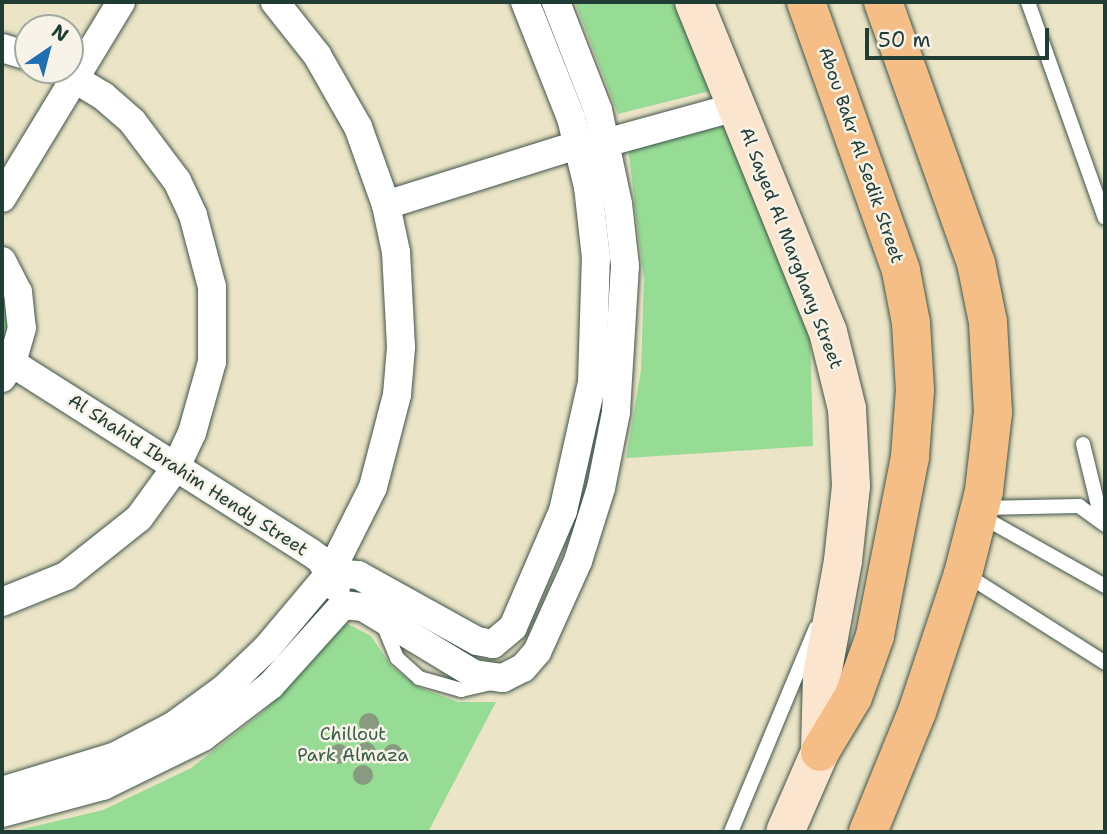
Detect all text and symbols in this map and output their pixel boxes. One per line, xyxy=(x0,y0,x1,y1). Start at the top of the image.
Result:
north arrow xyxy=(14,14,84,84)
scale bar xyxy=(869,14,1053,58)
text: N xyxy=(47,18,74,48)
text: 50 m xyxy=(878,26,931,54)
street label: Abou Bakr Al Sedik Street xyxy=(814,44,908,266)
street label: Al Sayed Al Marghany Street xyxy=(735,124,847,372)
street label: Al Shahid Ibrahim Hendy Street xyxy=(64,389,312,561)
park label: Chillout Park Almaza xyxy=(297,724,409,766)

